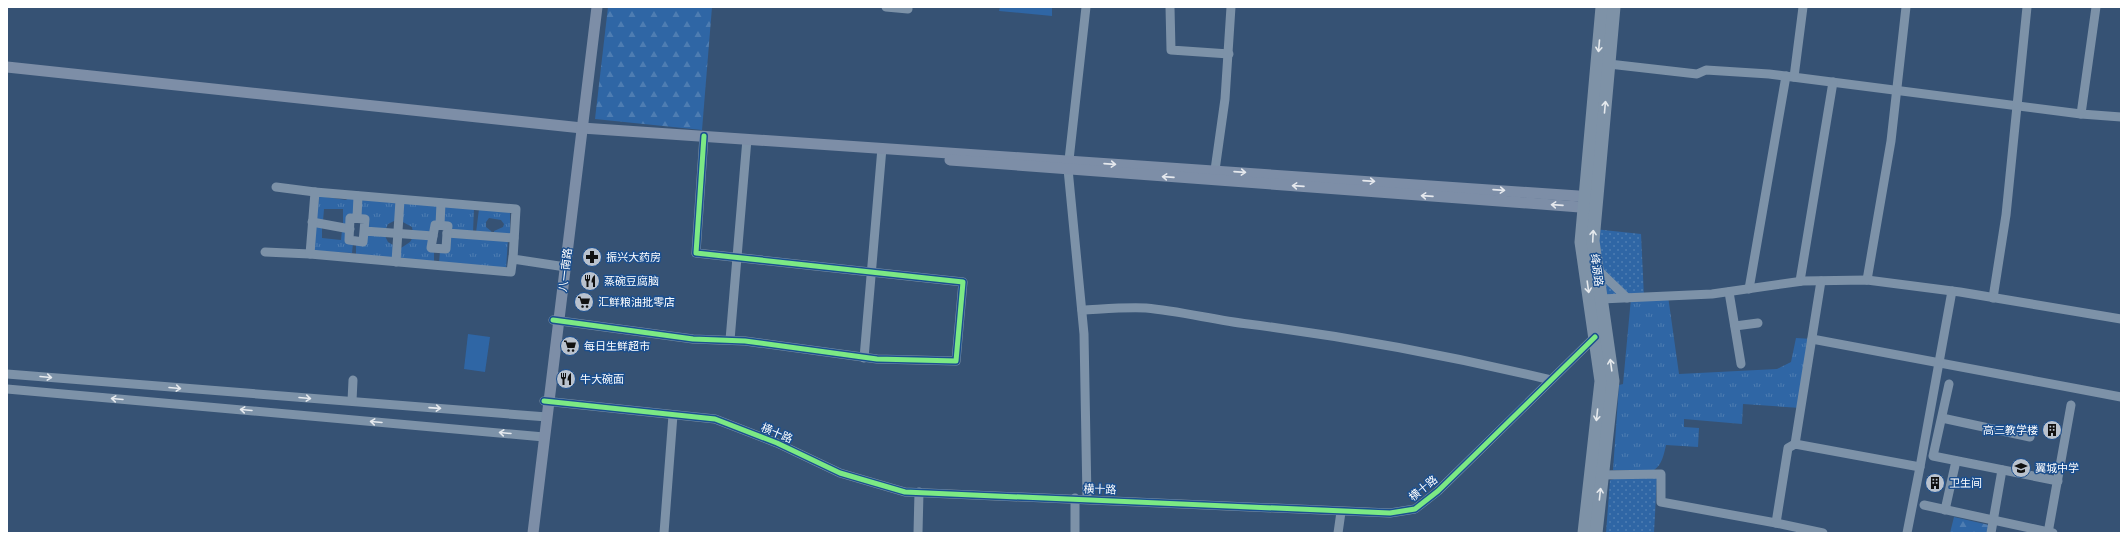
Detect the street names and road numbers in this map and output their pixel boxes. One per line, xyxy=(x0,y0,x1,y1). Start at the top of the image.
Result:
street label: 八一南路 xyxy=(556,247,575,293)
street label: 绛源路 xyxy=(1588,253,1605,287)
street label: 横十路 xyxy=(759,421,795,446)
street label: 横十路 xyxy=(1406,473,1440,504)
street label: 横十路 xyxy=(1083,482,1117,497)

